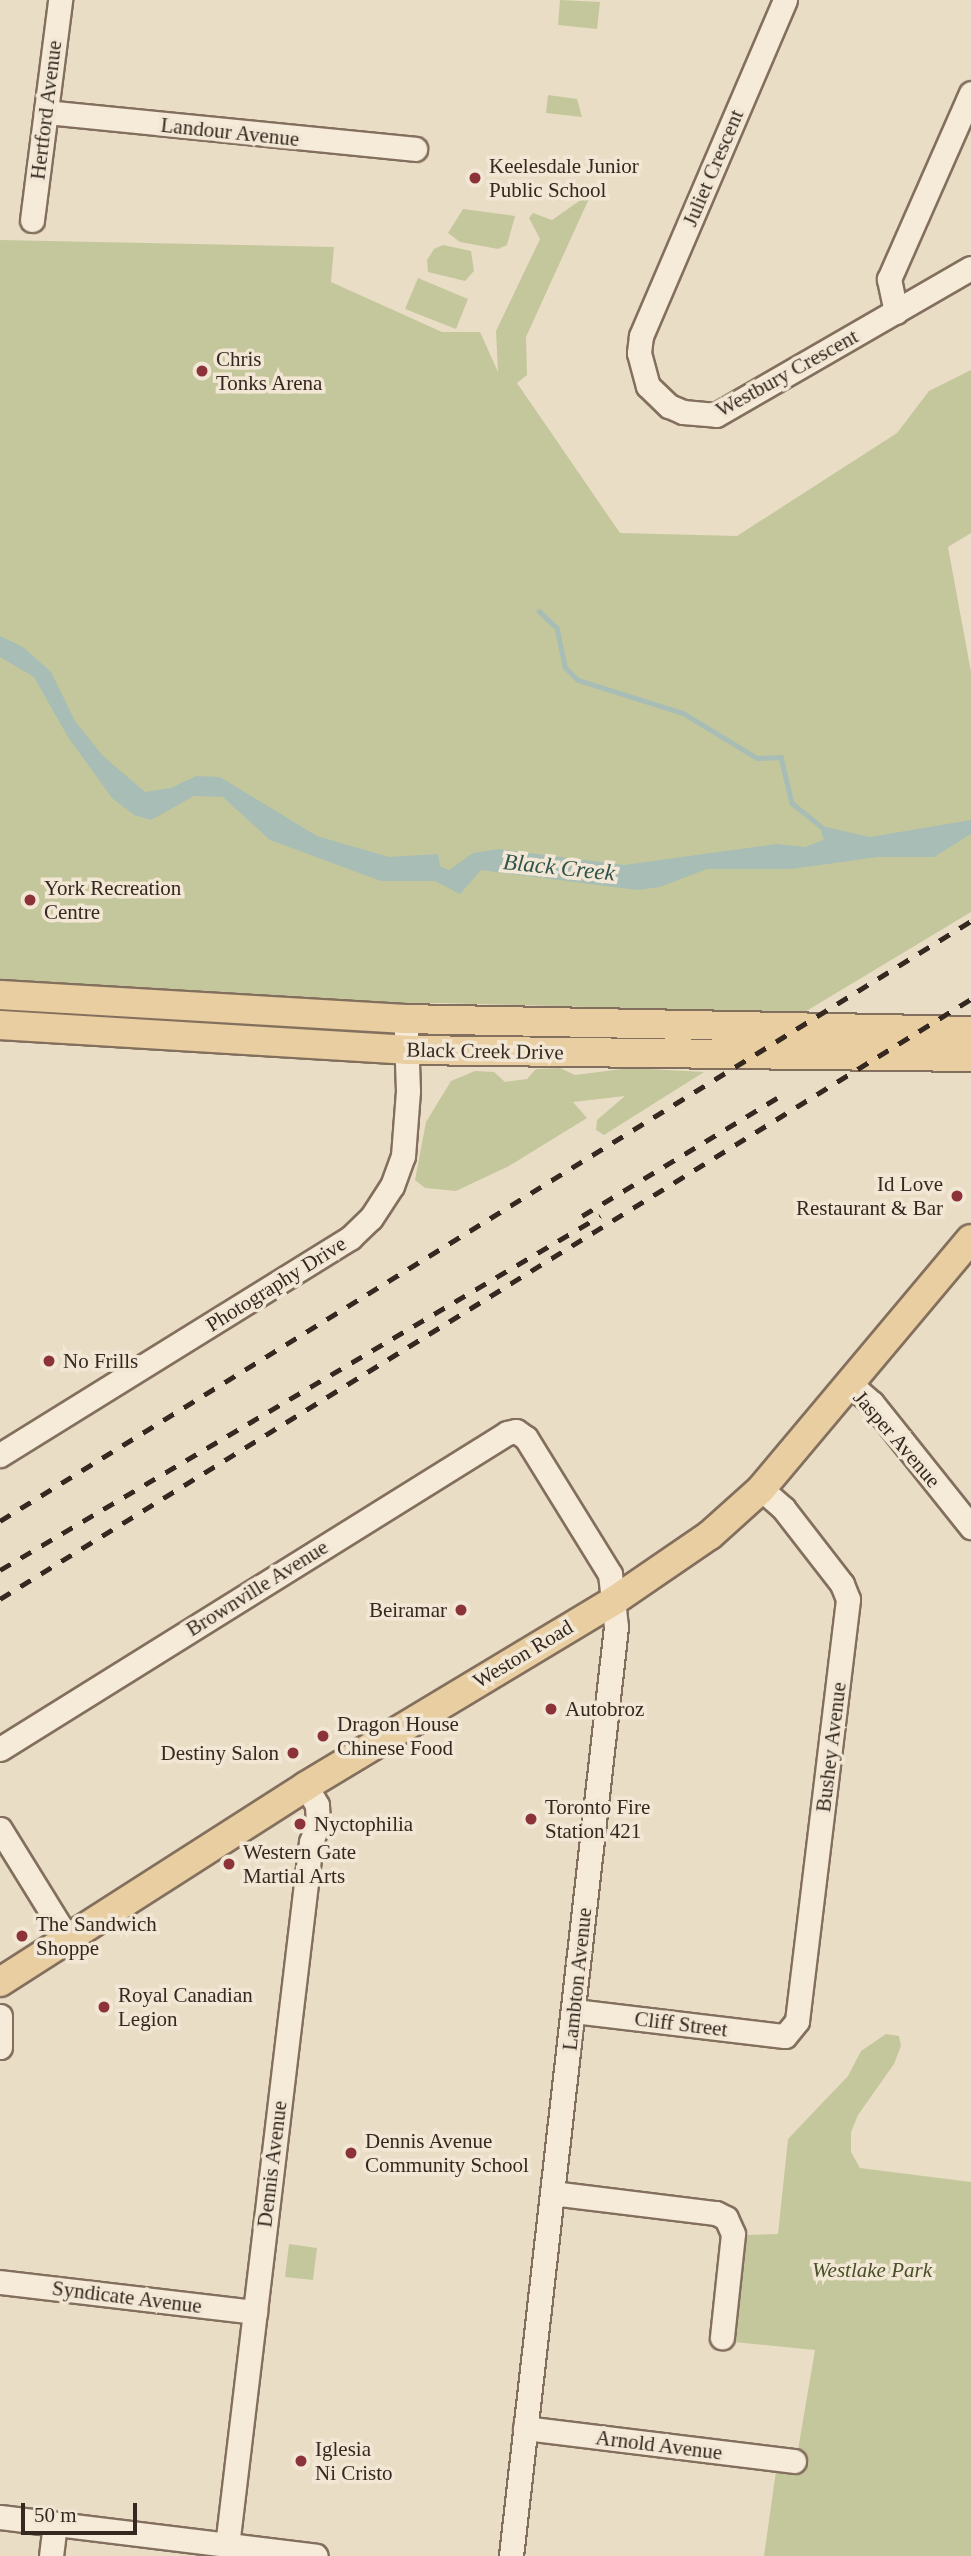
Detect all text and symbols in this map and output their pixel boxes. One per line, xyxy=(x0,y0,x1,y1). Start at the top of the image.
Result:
street label: Hertford Avenue xyxy=(25,38,67,182)
street label: Juliet Crescent xyxy=(677,106,749,230)
street label: Landour Avenue xyxy=(159,112,301,152)
place label: Keelesdale Junior Public School xyxy=(489,153,639,203)
marker: Keelesdale Junior Public School xyxy=(467,170,483,186)
street label: Westbury Crescent xyxy=(711,324,863,422)
place label: Chris Tonks Arena xyxy=(216,346,324,396)
marker: Chris Tonks Arena xyxy=(194,363,210,379)
water label: Black Creek xyxy=(502,848,616,888)
place label: York Recreation Centre xyxy=(44,875,181,925)
marker: York Recreation Centre xyxy=(22,892,38,908)
street label: Black Creek Drive xyxy=(406,1037,564,1065)
place label: Id Love Restaurant & Bar xyxy=(796,1171,943,1221)
marker: Id Love Restaurant & Bar xyxy=(949,1188,965,1204)
street label: Photography Drive xyxy=(201,1231,351,1337)
place label: No Frills xyxy=(63,1348,138,1374)
marker: No Frills xyxy=(41,1353,57,1369)
street label: Jasper Avenue xyxy=(848,1385,946,1493)
street label: Brownville Avenue xyxy=(181,1534,333,1642)
place label: Beiramar xyxy=(369,1597,447,1623)
marker: Beiramar xyxy=(453,1602,469,1618)
street label: Weston Road xyxy=(468,1614,578,1694)
street label: Bushey Avenue xyxy=(810,1680,852,1814)
place label: Autobroz xyxy=(565,1696,644,1722)
marker: Autobroz xyxy=(543,1701,559,1717)
place label: Dragon House Chinese Food xyxy=(337,1711,459,1761)
marker: Dragon House Chinese Food xyxy=(315,1728,331,1744)
place label: Destiny Salon xyxy=(161,1740,279,1766)
marker: Destiny Salon xyxy=(285,1745,301,1761)
place label: Toronto Fire Station 421 xyxy=(545,1794,650,1844)
place label: Nyctophilia xyxy=(314,1811,413,1837)
marker: Toronto Fire Station 421 xyxy=(523,1811,539,1827)
marker: Nyctophilia xyxy=(292,1816,308,1832)
place label: Western Gate Martial Arts xyxy=(243,1839,356,1889)
marker: Western Gate Martial Arts xyxy=(221,1856,237,1872)
street label: Lambton Avenue xyxy=(557,1906,597,2052)
place label: The Sandwich Shoppe xyxy=(36,1911,157,1961)
marker: The Sandwich Shoppe xyxy=(14,1928,30,1944)
place label: Royal Canadian Legion xyxy=(118,1982,253,2032)
marker: Royal Canadian Legion xyxy=(96,1999,112,2015)
street label: Cliff Street xyxy=(633,2006,729,2042)
street label: Dennis Avenue xyxy=(252,2099,292,2229)
place label: Dennis Avenue Community School xyxy=(365,2128,529,2178)
marker: Dennis Avenue Community School xyxy=(343,2145,359,2161)
park label: Westlake Park xyxy=(812,2257,932,2283)
street label: Syndicate Avenue xyxy=(50,2275,204,2319)
street label: Arnold Avenue xyxy=(594,2425,724,2465)
place label: Iglesia Ni Cristo xyxy=(315,2436,393,2486)
marker: Iglesia Ni Cristo xyxy=(293,2453,309,2469)
scale bar xyxy=(24,2490,140,2534)
text: 50 m xyxy=(34,2503,77,2527)

